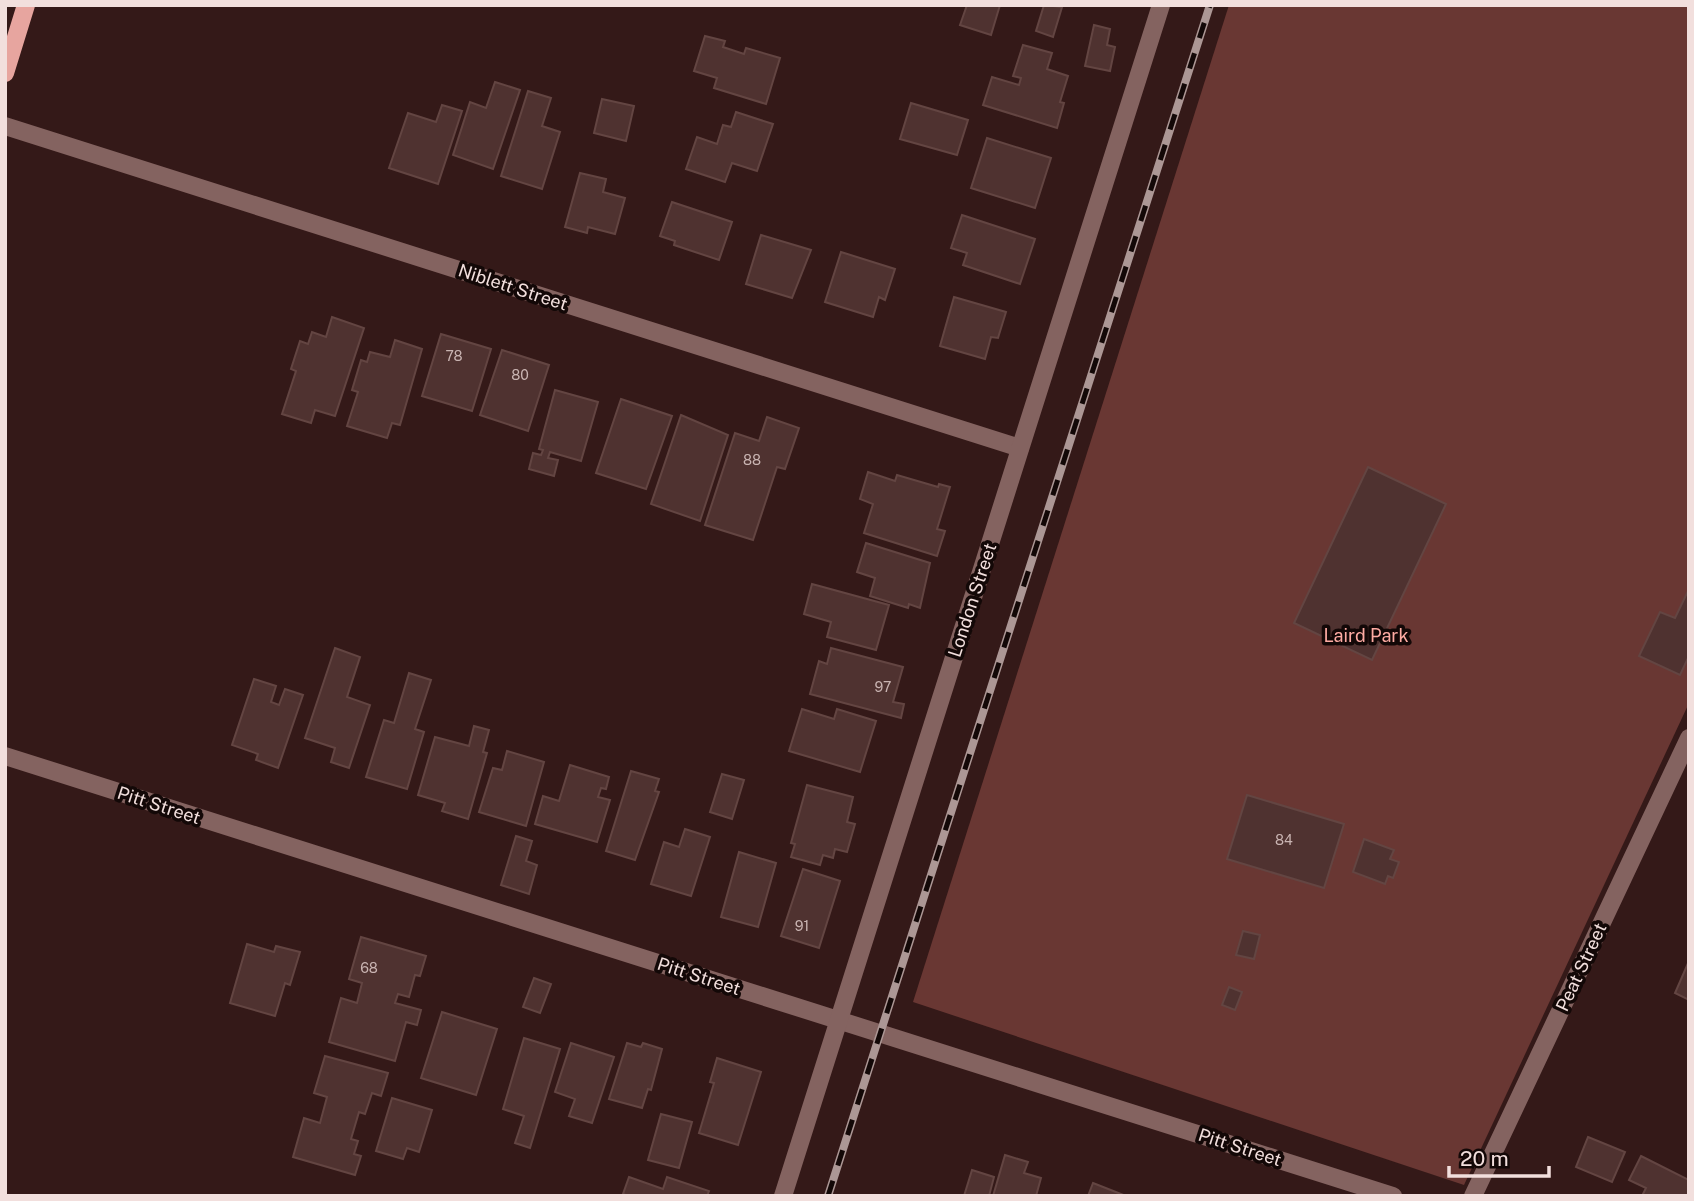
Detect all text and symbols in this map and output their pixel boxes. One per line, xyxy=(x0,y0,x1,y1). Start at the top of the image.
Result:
street label: Niblett Street xyxy=(456,259,570,315)
house number: 78 xyxy=(445,348,463,364)
house number: 80 xyxy=(511,367,529,383)
house number: 88 xyxy=(743,452,761,468)
street label: London Street xyxy=(944,540,1000,660)
park label: Laird Park xyxy=(1323,625,1409,646)
house number: 97 xyxy=(875,679,891,695)
street label: Pitt Street xyxy=(115,782,203,828)
house number: 84 xyxy=(1275,832,1293,848)
house number: 91 xyxy=(795,918,809,934)
street label: Peat Street xyxy=(1551,920,1611,1014)
street label: Pitt Street xyxy=(655,953,743,999)
house number: 68 xyxy=(360,960,378,976)
street label: Pitt Street xyxy=(1196,1124,1284,1170)
scale bar xyxy=(1449,1134,1549,1178)
text: 20 m xyxy=(1460,1146,1509,1171)

